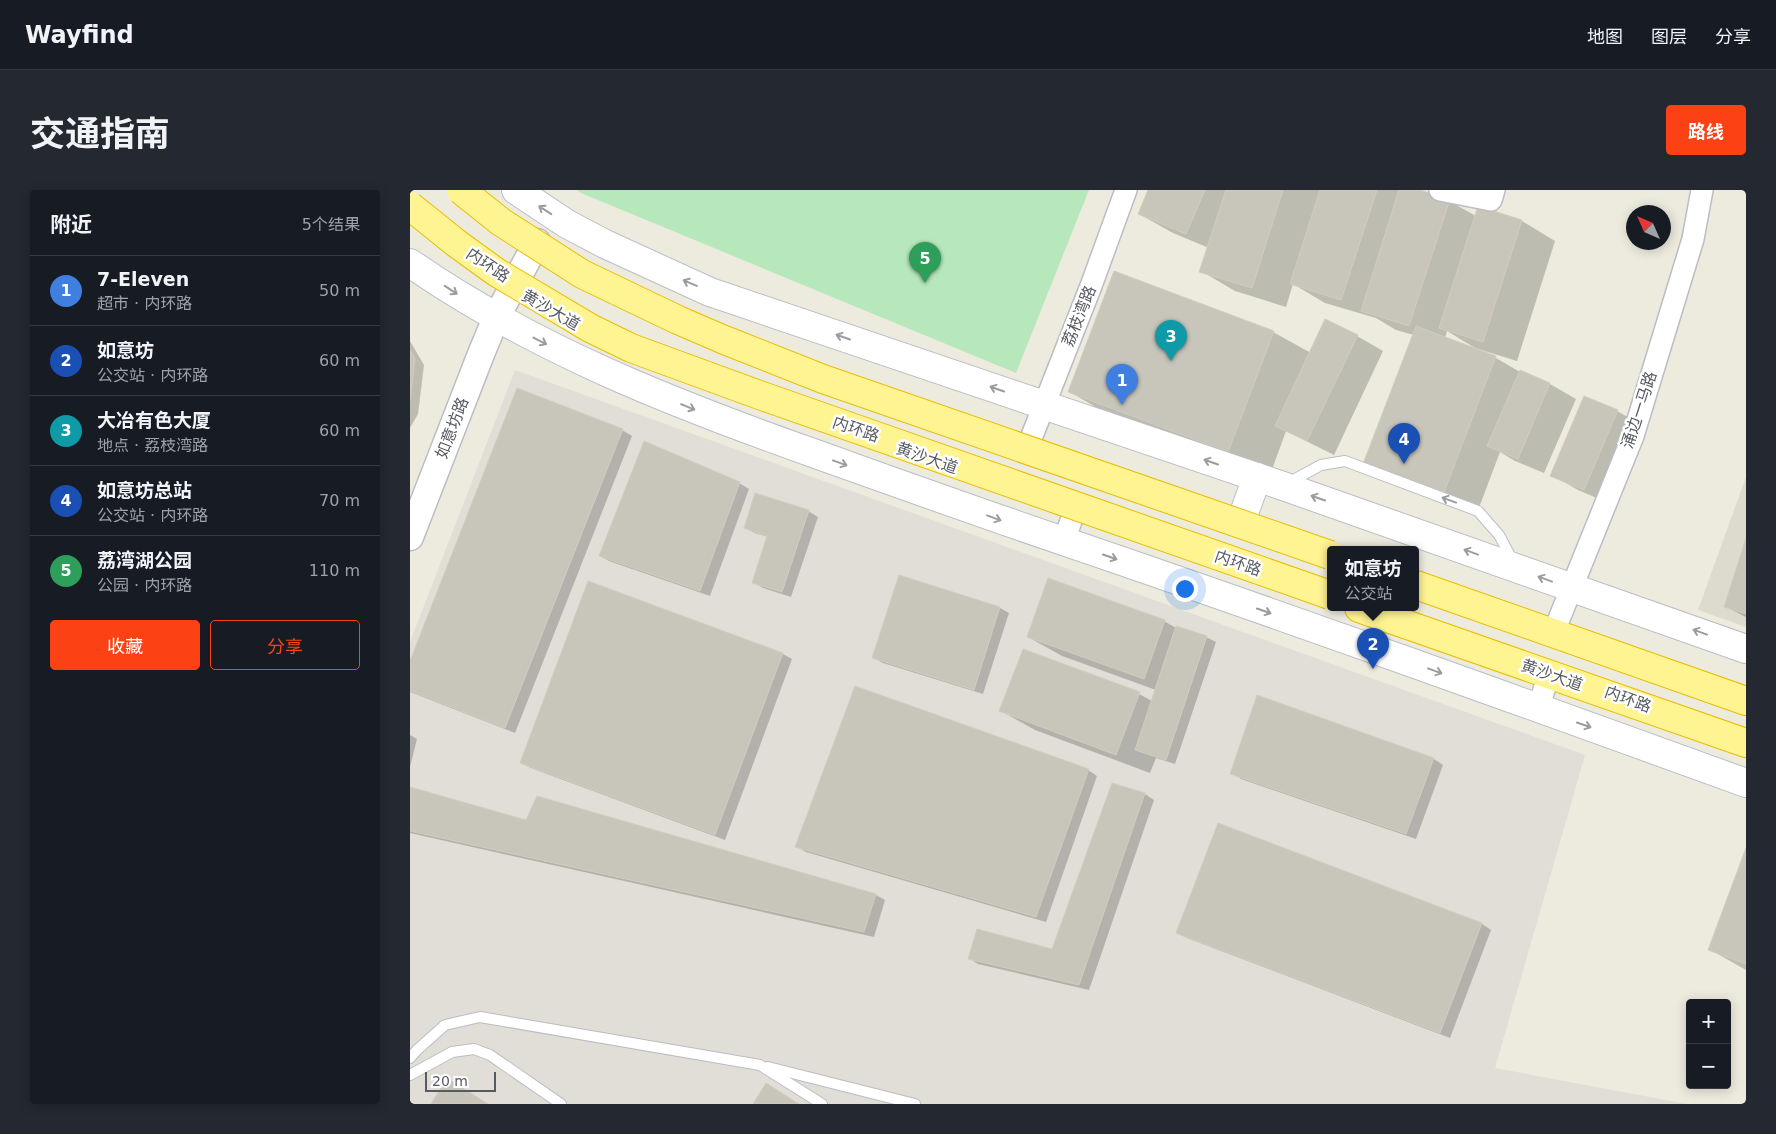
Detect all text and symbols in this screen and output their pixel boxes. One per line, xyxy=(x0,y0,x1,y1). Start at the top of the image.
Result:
text: Wayfind xyxy=(25,21,134,49)
text: 地图 xyxy=(1587,26,1623,47)
text: 图层 xyxy=(1651,26,1687,47)
text: 分享 xyxy=(1715,26,1751,47)
button: 路线 xyxy=(1666,105,1746,155)
text: 交通指南 xyxy=(30,114,170,154)
one-way arrow xyxy=(538,204,552,215)
north arrow xyxy=(1626,205,1671,250)
text: 附近 xyxy=(50,213,92,237)
text: 5个结果 xyxy=(302,215,360,234)
pin: 5 xyxy=(909,242,941,283)
street label: 内环路 xyxy=(463,244,513,286)
text: 7-Eleven xyxy=(97,268,189,290)
one-way arrow xyxy=(683,278,698,288)
text: 1 xyxy=(60,281,72,300)
text: 50 m xyxy=(319,281,360,300)
street label: 荔枝湾路 xyxy=(1058,283,1100,349)
one-way arrow xyxy=(443,285,457,295)
street label: 黄沙大道 xyxy=(519,286,583,334)
text: 超市 · 内环路 xyxy=(97,294,192,313)
pin: 3 xyxy=(1155,320,1187,361)
one-way arrow xyxy=(836,332,851,341)
one-way arrow xyxy=(532,336,547,346)
text: 如意坊 xyxy=(97,339,154,361)
text: 2 xyxy=(60,351,72,370)
text: 60 m xyxy=(319,351,360,370)
pin: 1 xyxy=(1106,364,1138,405)
text: 公交站 · 内环路 xyxy=(97,366,208,385)
street label: 涌边一马路 xyxy=(1618,369,1660,451)
one-way arrow xyxy=(990,384,1005,393)
street label: 如意坊路 xyxy=(432,395,472,461)
one-way arrow xyxy=(680,403,695,413)
text: 大冶有色大厦 xyxy=(97,409,211,431)
street label: 内环路 xyxy=(830,412,882,446)
text: 3 xyxy=(60,421,72,440)
text: 60 m xyxy=(319,421,360,440)
pin: 4 xyxy=(1388,423,1420,464)
text: 地点 · 荔枝湾路 xyxy=(97,436,208,455)
street label: 黄沙大道 xyxy=(894,439,960,477)
one-way arrow xyxy=(1203,457,1219,466)
one-way arrow xyxy=(832,459,848,468)
text: 如意坊总站 xyxy=(97,479,192,501)
text: 4 xyxy=(60,491,72,510)
text: 70 m xyxy=(319,491,360,510)
one-way arrow xyxy=(1311,493,1326,502)
one-way arrow xyxy=(1442,495,1457,504)
text: 公交站 · 内环路 xyxy=(97,506,208,525)
one-way arrow xyxy=(985,514,1001,523)
street label: 内环路 xyxy=(1212,546,1264,580)
popup xyxy=(1327,546,1419,611)
one-way arrow xyxy=(1464,547,1479,556)
text: 荔湾湖公园 xyxy=(97,549,192,571)
one-way arrow xyxy=(1102,553,1117,562)
text: 如意坊 xyxy=(1344,557,1402,579)
text: 5 xyxy=(60,561,72,580)
text: 110 m xyxy=(309,561,360,580)
one-way arrow xyxy=(1537,573,1553,583)
text: 公园 · 内环路 xyxy=(97,576,192,595)
your location xyxy=(1172,576,1198,602)
text: 公交站 xyxy=(1344,584,1393,603)
one-way arrow xyxy=(1255,606,1271,616)
button: 收藏 xyxy=(50,620,200,670)
button: 分享 xyxy=(210,620,360,670)
one-way arrow xyxy=(1693,627,1708,636)
pin: 2 xyxy=(1357,628,1389,669)
street label: 黄沙大道 xyxy=(1519,656,1585,694)
one-way arrow xyxy=(1427,667,1442,676)
street label: 内环路 xyxy=(1602,682,1654,716)
one-way arrow xyxy=(1576,721,1591,730)
map controls xyxy=(1686,999,1731,1089)
button: + xyxy=(1686,999,1731,1044)
button: − xyxy=(1686,1044,1731,1089)
scale bar xyxy=(425,1069,496,1092)
text: 20 m xyxy=(432,1073,468,1089)

